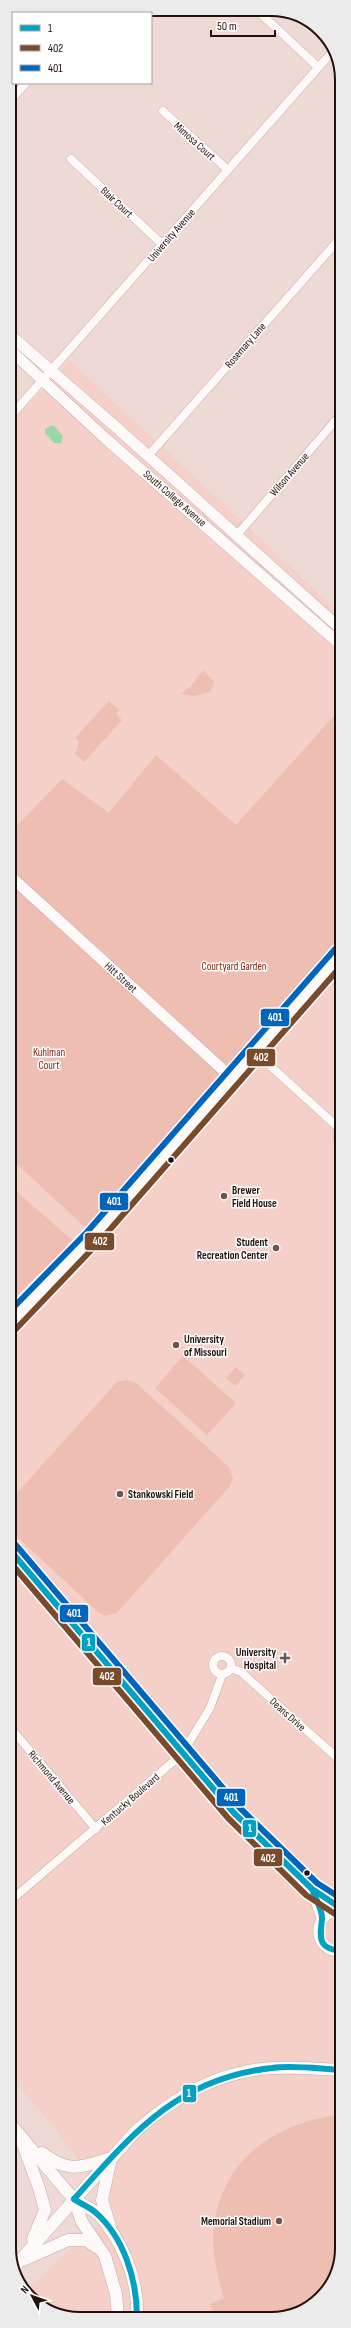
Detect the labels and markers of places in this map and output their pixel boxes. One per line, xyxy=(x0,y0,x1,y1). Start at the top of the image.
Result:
unlabelled marker xyxy=(166,1155,176,1165)
place label: Brewer Field House xyxy=(232,1184,277,1210)
marker: Brewer Field House xyxy=(219,1191,229,1201)
place label: Student Recreation Center xyxy=(197,1236,269,1262)
marker: Student Recreation Center xyxy=(271,1243,281,1253)
place label: University of Missouri xyxy=(184,1333,227,1359)
marker: University of Missouri xyxy=(171,1340,181,1350)
place label: Stankowski Field xyxy=(128,1488,193,1501)
marker: Stankowski Field xyxy=(115,1489,125,1499)
place label: University Hospital xyxy=(236,1646,276,1672)
marker: University Hospital xyxy=(279,1652,291,1664)
unlabelled marker xyxy=(302,1868,312,1878)
place label: Memorial Stadium xyxy=(201,2215,271,2228)
marker: Memorial Stadium xyxy=(274,2216,284,2226)

